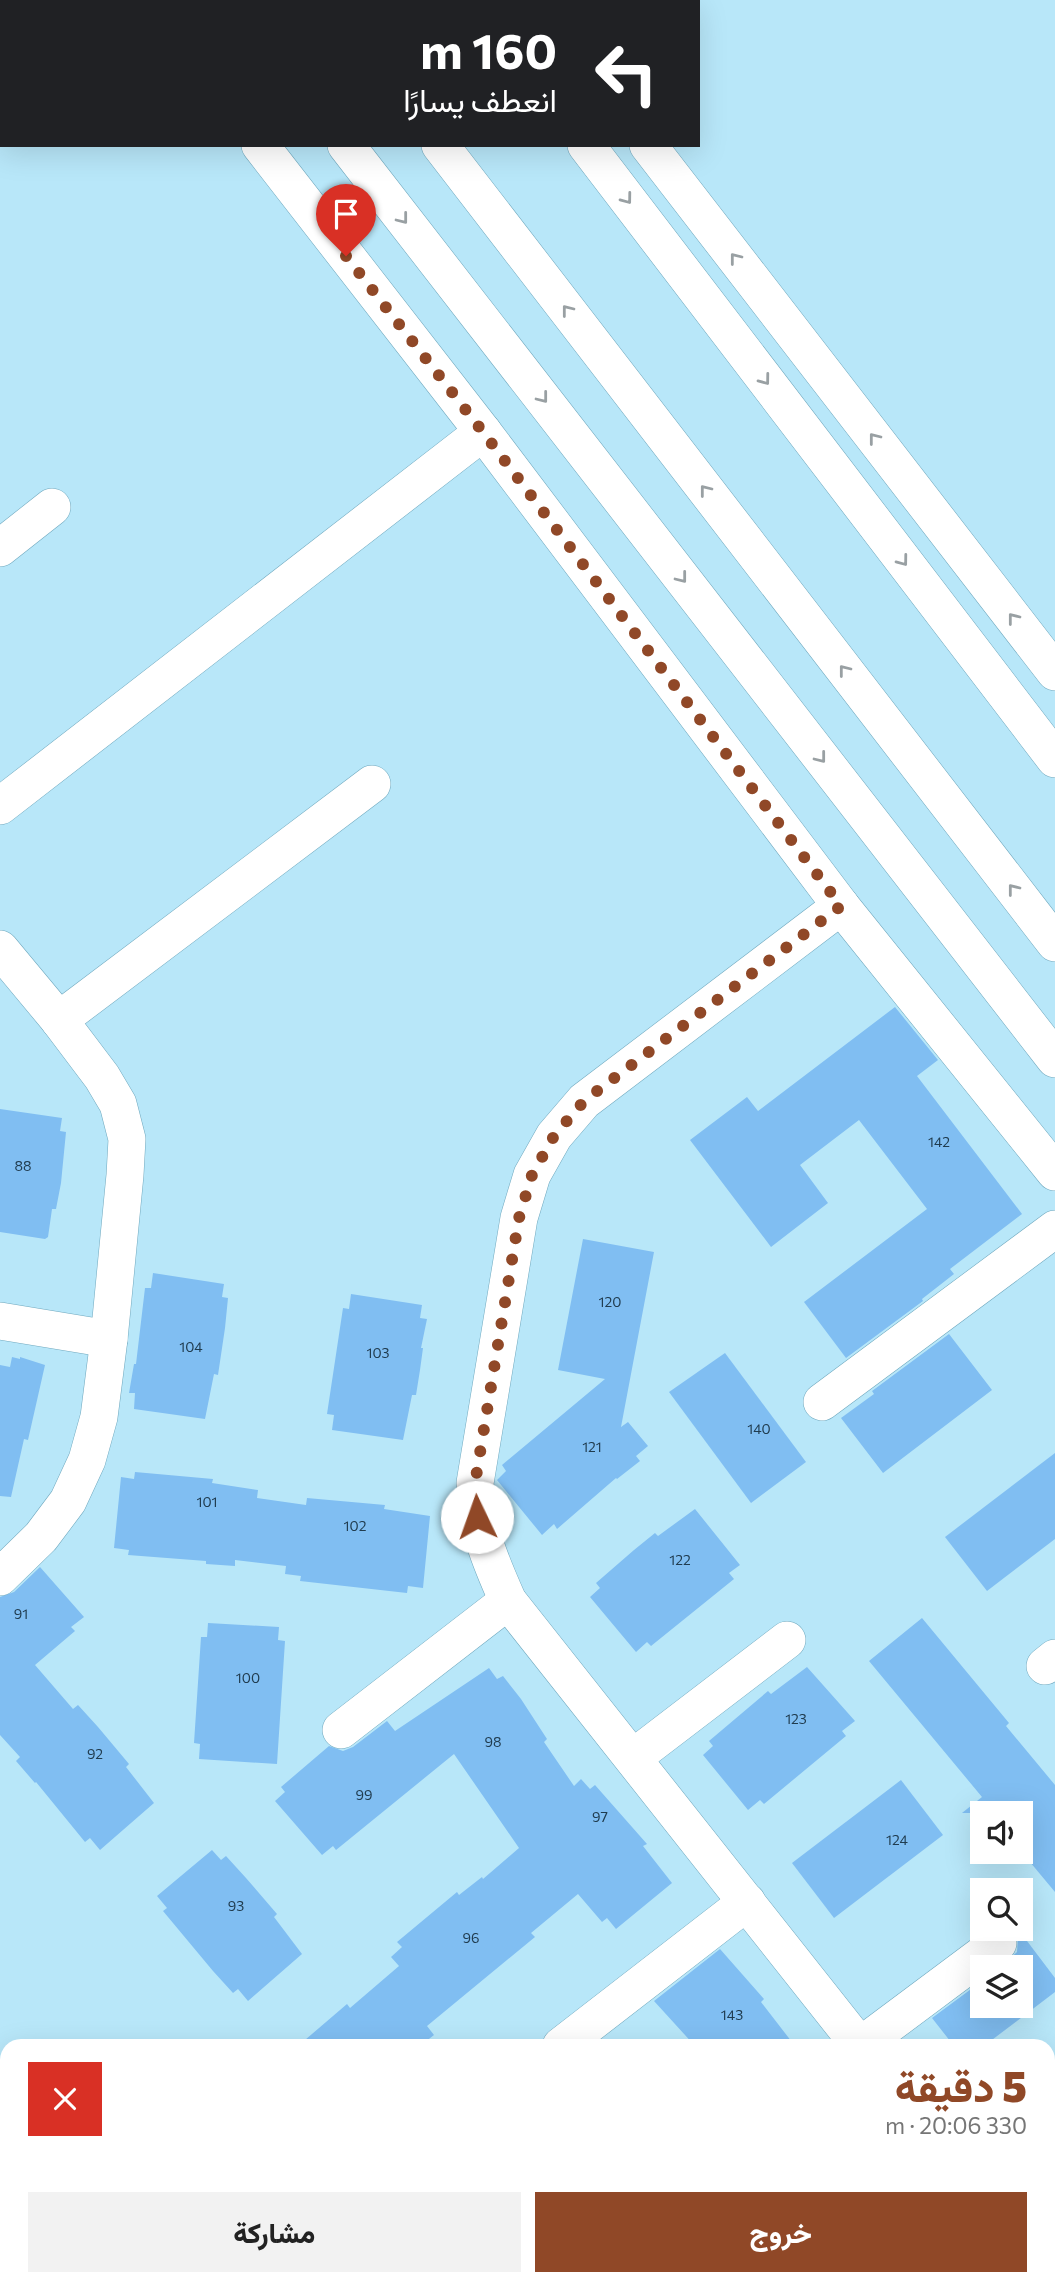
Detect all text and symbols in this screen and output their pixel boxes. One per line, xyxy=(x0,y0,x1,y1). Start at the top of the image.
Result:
text: 160 m xyxy=(420,19,557,79)
icon: left xyxy=(581,28,672,119)
text: انعطف يسارًا xyxy=(403,79,557,119)
pin xyxy=(316,184,376,256)
one-way arrow xyxy=(619,192,631,204)
icon: arrive xyxy=(327,195,365,233)
one-way arrow xyxy=(395,211,408,223)
one-way arrow xyxy=(731,253,744,266)
one-way arrow xyxy=(562,305,575,318)
one-way arrow xyxy=(757,373,770,385)
one-way arrow xyxy=(534,391,547,403)
one-way arrow xyxy=(870,433,883,446)
one-way arrow xyxy=(701,485,714,498)
one-way arrow xyxy=(895,553,908,566)
one-way arrow xyxy=(674,570,687,583)
one-way arrow xyxy=(1009,614,1022,626)
one-way arrow xyxy=(840,665,853,678)
one-way arrow xyxy=(813,750,826,762)
one-way arrow xyxy=(1009,884,1022,897)
house number: 142 xyxy=(928,1133,950,1150)
house number: 88 xyxy=(15,1157,32,1174)
house number: 120 xyxy=(599,1293,621,1310)
house number: 104 xyxy=(179,1338,203,1355)
house number: 103 xyxy=(366,1344,390,1361)
house number: 140 xyxy=(747,1420,771,1437)
house number: 121 xyxy=(582,1438,602,1455)
position arrow xyxy=(440,1480,514,1554)
house number: 101 xyxy=(196,1493,218,1510)
house number: 102 xyxy=(344,1517,367,1534)
house number: 122 xyxy=(669,1551,691,1568)
house number: 91 xyxy=(14,1605,28,1622)
house number: 100 xyxy=(236,1669,260,1686)
house number: 123 xyxy=(785,1710,807,1727)
house number: 98 xyxy=(485,1733,502,1750)
house number: 92 xyxy=(87,1745,103,1762)
house number: 99 xyxy=(356,1786,373,1803)
map controls xyxy=(970,1801,1033,2018)
button: sound xyxy=(970,1801,1033,1864)
house number: 97 xyxy=(592,1808,608,1825)
house number: 124 xyxy=(886,1831,909,1848)
button: search xyxy=(970,1878,1033,1941)
house number: 93 xyxy=(228,1897,244,1914)
house number: 96 xyxy=(463,1929,480,1946)
button: layers xyxy=(970,1955,1033,2018)
house number: 143 xyxy=(721,2006,743,2023)
text: 5 دقيقة xyxy=(895,2059,1027,2111)
button: close xyxy=(28,2062,102,2136)
text: 330 m · 20:06 xyxy=(885,2111,1027,2139)
button: مشاركة xyxy=(28,2192,521,2272)
button: خروج xyxy=(535,2192,1027,2272)

